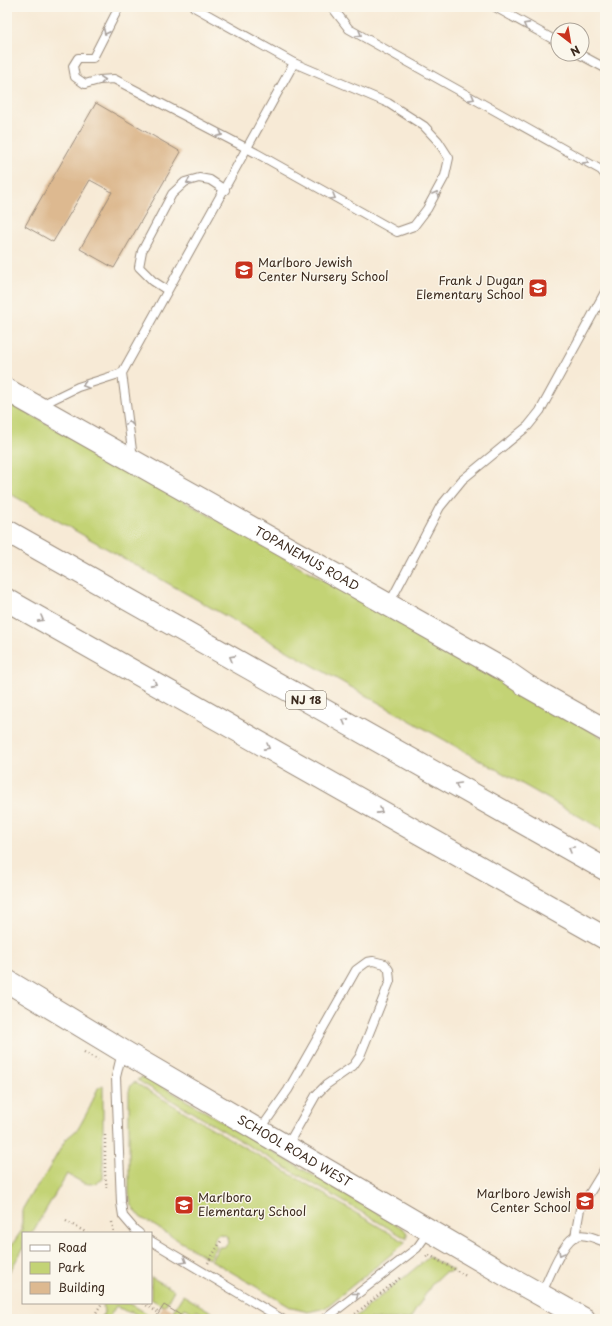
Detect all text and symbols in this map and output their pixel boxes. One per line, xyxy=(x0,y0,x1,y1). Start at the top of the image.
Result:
one-way arrow xyxy=(523,22,531,29)
north arrow xyxy=(550,22,590,62)
one-way arrow xyxy=(103,28,110,35)
one-way arrow xyxy=(354,30,362,37)
text: N xyxy=(567,41,584,61)
one-way arrow xyxy=(100,76,106,85)
one-way arrow xyxy=(468,93,475,100)
one-way arrow xyxy=(215,129,223,137)
one-way arrow xyxy=(581,157,589,164)
one-way arrow xyxy=(186,177,193,185)
one-way arrow xyxy=(431,190,438,198)
one-way arrow xyxy=(329,192,336,199)
place label: Marlboro Jewish Center Nursery School xyxy=(258,253,389,285)
school or university icon: Marlboro Jewish Center Nursery School xyxy=(233,259,255,281)
place label: Frank J Dugan Elementary School xyxy=(416,271,524,303)
school or university icon: Frank J Dugan Elementary School xyxy=(527,277,549,299)
one-way arrow xyxy=(81,380,88,389)
one-way arrow xyxy=(124,420,133,426)
street label: TOPANEMUS ROAD xyxy=(252,521,363,595)
one-way arrow xyxy=(37,614,44,621)
one-way arrow xyxy=(228,655,236,662)
one-way arrow xyxy=(150,678,157,685)
road number: NJ 18 xyxy=(286,691,326,709)
one-way arrow xyxy=(342,719,349,726)
one-way arrow xyxy=(263,742,270,749)
one-way arrow xyxy=(455,783,462,790)
one-way arrow xyxy=(376,806,384,813)
one-way arrow xyxy=(568,847,575,854)
street label: SCHOOL ROAD WEST xyxy=(234,1110,356,1191)
place label: Marlboro Jewish Center School xyxy=(476,1184,571,1216)
place label: Marlboro Elementary School xyxy=(198,1188,306,1220)
school or university icon: Marlboro Jewish Center School xyxy=(574,1190,596,1212)
school or university icon: Marlboro Elementary School xyxy=(173,1194,195,1216)
legend xyxy=(22,1232,152,1304)
text: Road xyxy=(58,1238,87,1256)
one-way arrow xyxy=(558,1249,566,1256)
one-way arrow xyxy=(180,1256,187,1263)
text: Park xyxy=(58,1258,85,1276)
text: Building xyxy=(58,1278,105,1296)
one-way arrow xyxy=(352,1293,359,1300)

